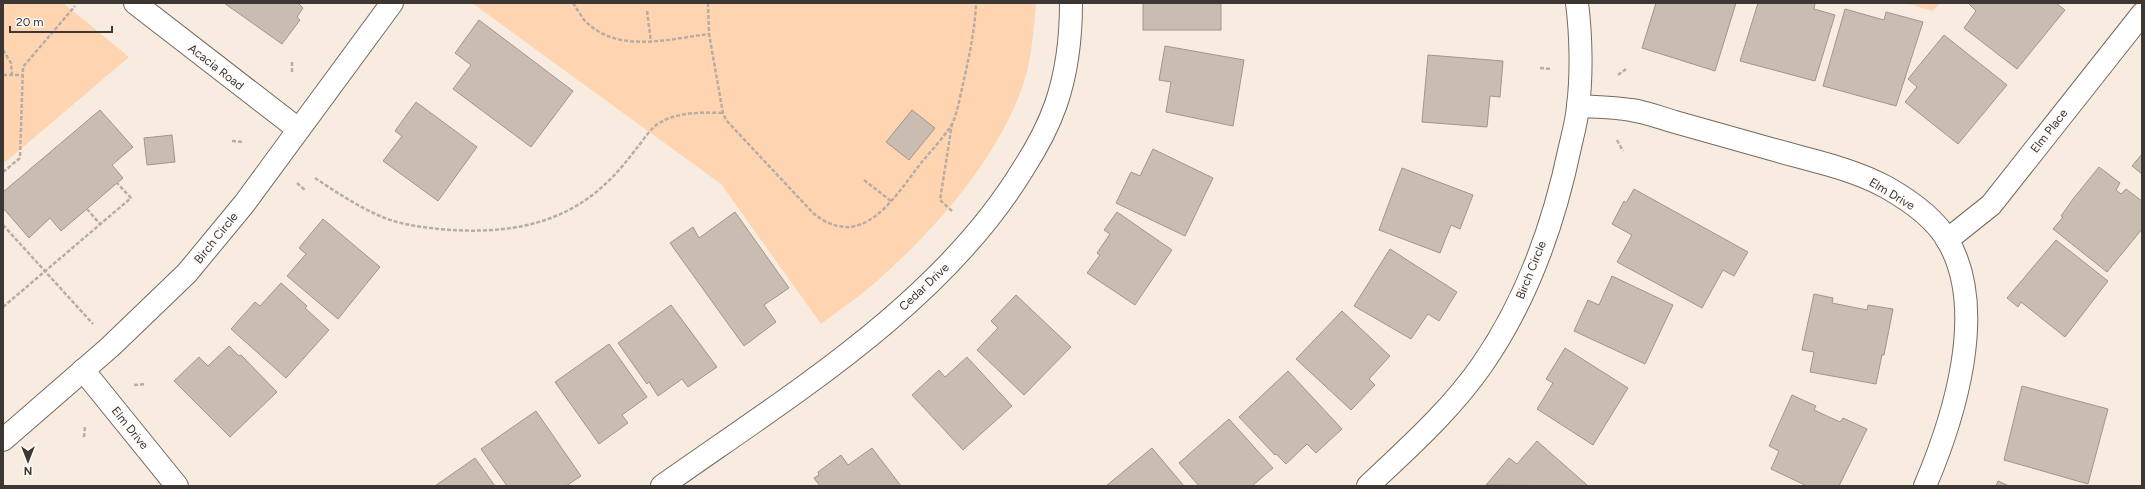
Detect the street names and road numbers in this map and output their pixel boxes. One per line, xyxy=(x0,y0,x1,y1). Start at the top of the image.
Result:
street label: Acacia Road xyxy=(185,41,247,93)
street label: Elm Place xyxy=(2028,106,2071,156)
street label: Elm Drive xyxy=(1867,175,1918,213)
street label: Birch Circle xyxy=(191,209,241,266)
street label: Birch Circle xyxy=(1513,238,1549,301)
street label: Cedar Drive xyxy=(896,260,952,314)
street label: Elm Drive xyxy=(109,404,152,452)

